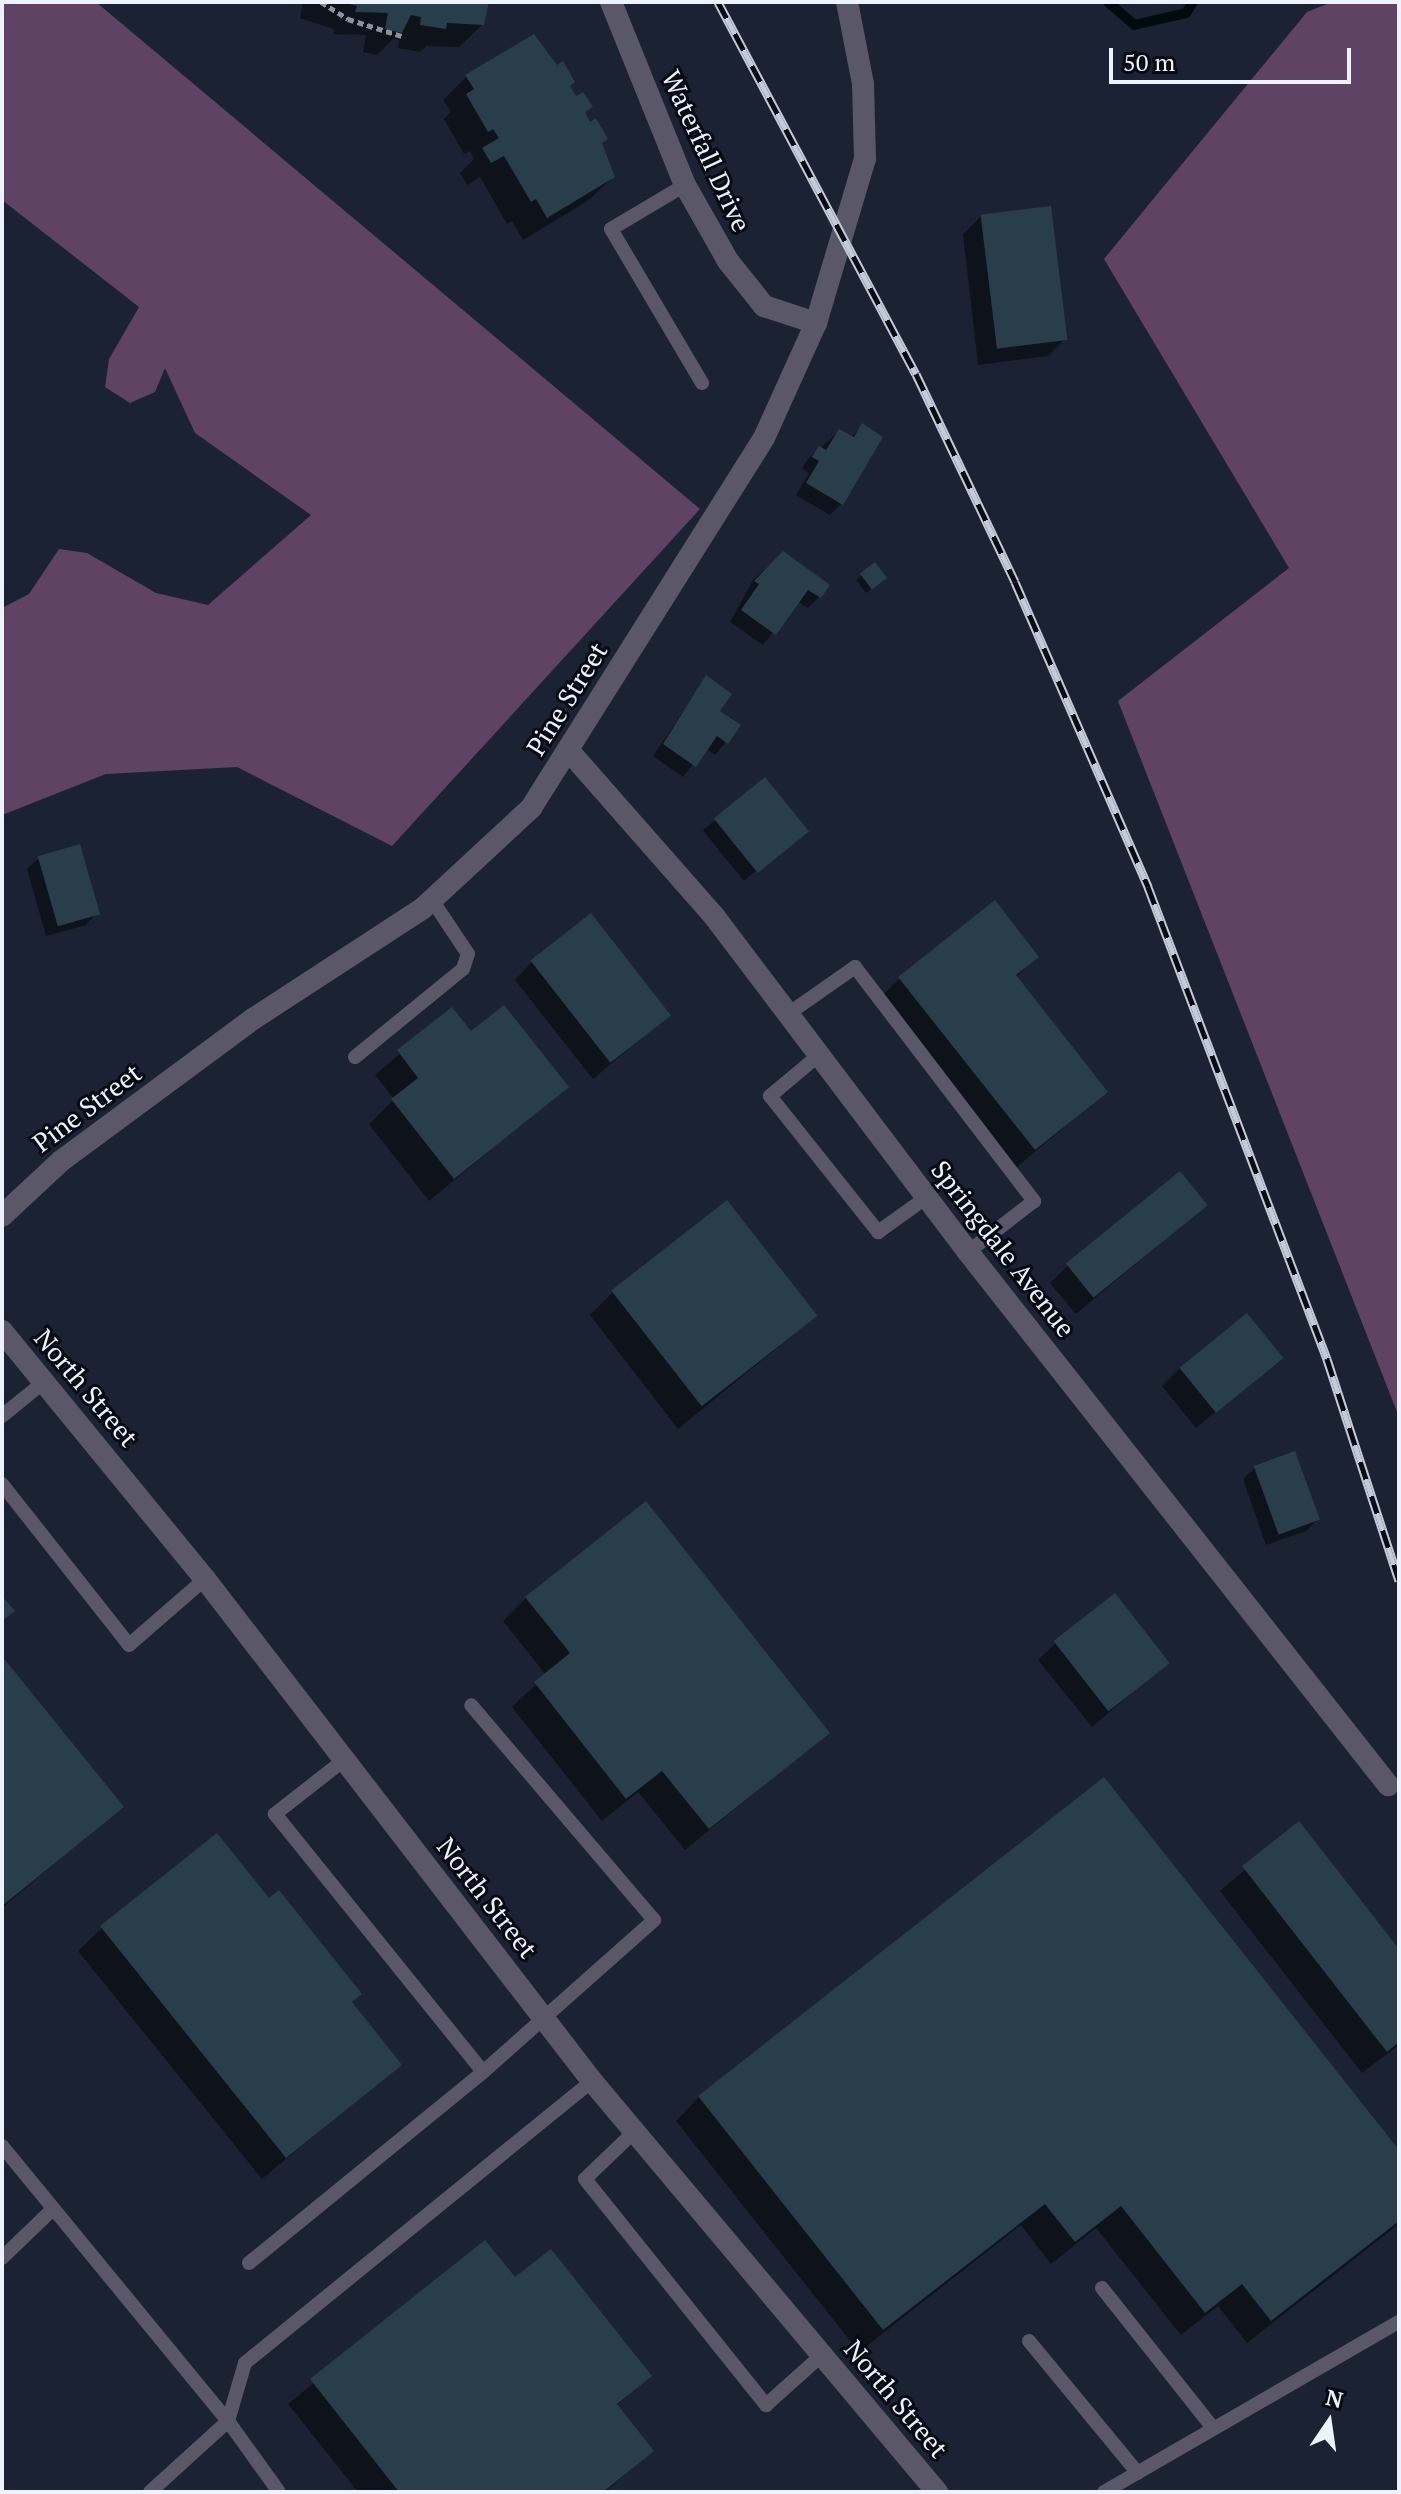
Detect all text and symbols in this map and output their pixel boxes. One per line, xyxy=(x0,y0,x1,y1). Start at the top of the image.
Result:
scale bar xyxy=(1113,32,1355,82)
text: 50 m xyxy=(1123,46,1175,78)
street label: Waterfall Drive xyxy=(655,65,757,237)
street label: Pine Street xyxy=(520,637,614,761)
street label: Pine Street xyxy=(27,1057,147,1159)
street label: Springdale Avenue xyxy=(924,1154,1082,1344)
street label: North Street xyxy=(28,1323,144,1453)
street label: North Street xyxy=(430,1832,544,1964)
street label: North Street xyxy=(838,2334,954,2464)
north arrow xyxy=(1289,2382,1369,2462)
text: N xyxy=(1323,2382,1346,2414)

